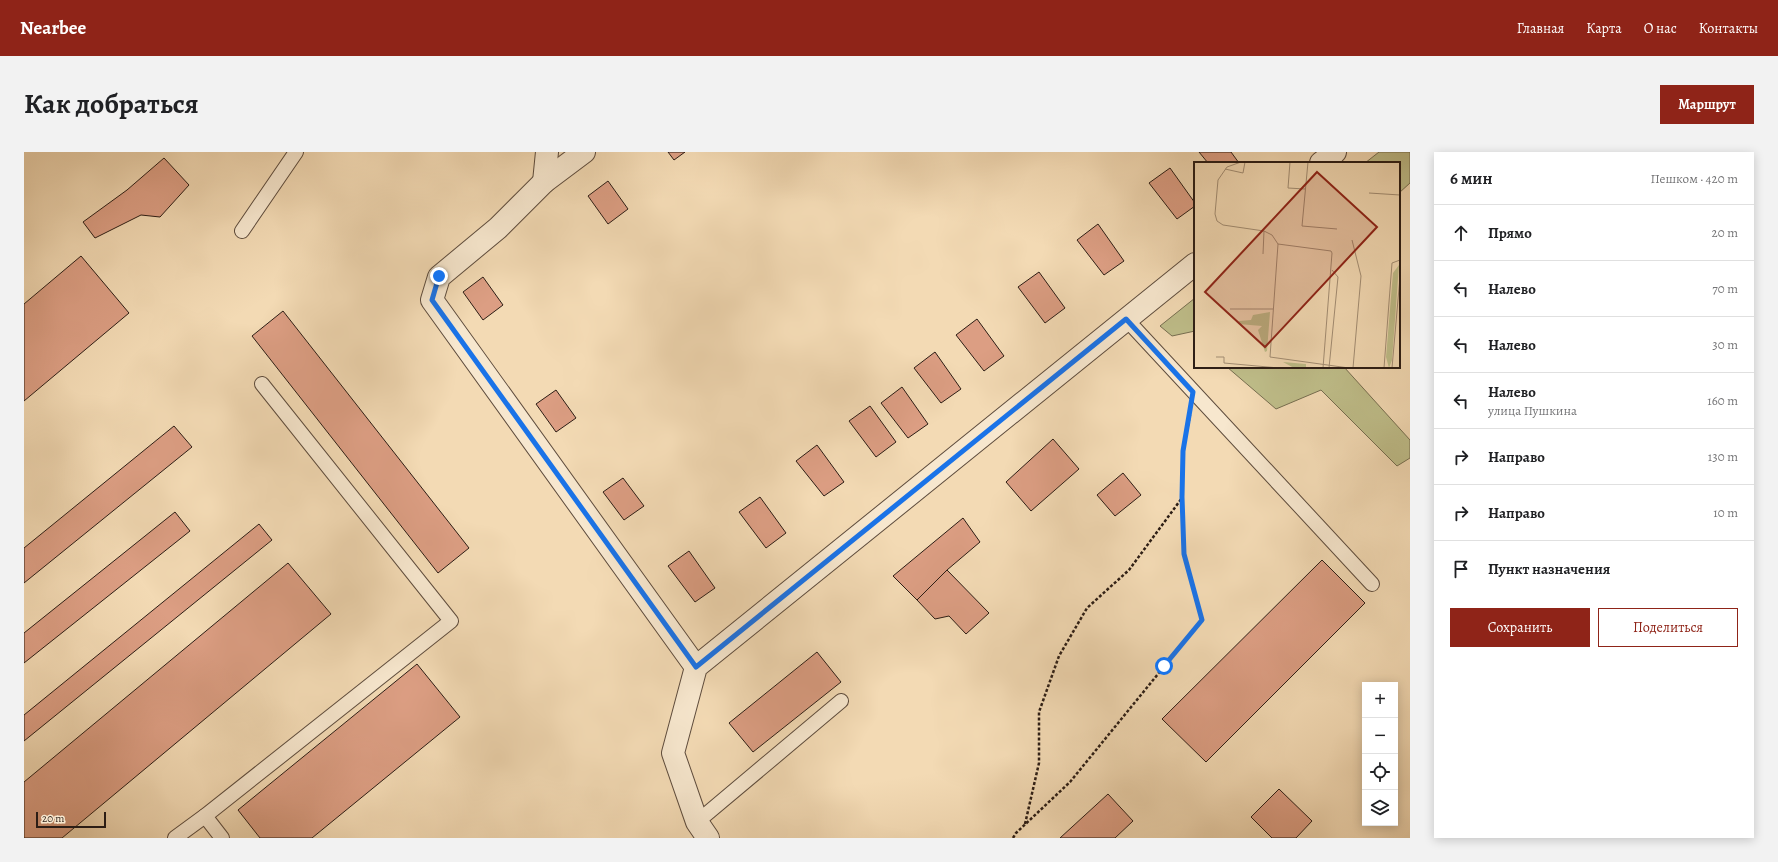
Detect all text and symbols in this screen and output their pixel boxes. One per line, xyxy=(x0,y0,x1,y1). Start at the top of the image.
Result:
text: Nearbee xyxy=(20,15,86,41)
text: Главная xyxy=(1517,19,1564,38)
text: Карта xyxy=(1586,19,1622,38)
text: О нас xyxy=(1644,19,1677,38)
text: Контакты xyxy=(1699,19,1758,38)
text: Как добраться xyxy=(24,85,199,123)
button: Маршрут xyxy=(1660,85,1754,124)
inset map xyxy=(1194,162,1400,368)
text: 6 мин xyxy=(1450,167,1492,190)
text: Пешком · 420 m xyxy=(1651,170,1738,187)
icon: ahead xyxy=(1450,222,1472,244)
text: Прямо xyxy=(1488,223,1532,243)
text: 20 m xyxy=(1712,224,1738,241)
route end xyxy=(430,267,448,285)
icon: left xyxy=(1450,278,1472,300)
text: Налево xyxy=(1488,279,1536,299)
text: 70 m xyxy=(1712,280,1738,297)
icon: left xyxy=(1450,334,1472,356)
text: Налево xyxy=(1488,335,1536,355)
text: 30 m xyxy=(1712,336,1738,353)
text: Налево xyxy=(1488,382,1536,402)
icon: left xyxy=(1450,390,1472,412)
text: 160 m xyxy=(1707,392,1738,409)
text: улица Пушкина xyxy=(1488,402,1577,419)
icon: right xyxy=(1450,446,1472,468)
text: Направо xyxy=(1488,447,1545,467)
text: 130 m xyxy=(1708,448,1738,465)
icon: right xyxy=(1450,502,1472,524)
text: Направо xyxy=(1488,503,1545,523)
text: 10 m xyxy=(1713,504,1738,521)
icon: arrive xyxy=(1450,558,1472,580)
text: Пункт назначения xyxy=(1488,559,1610,579)
button: Сохранить xyxy=(1450,608,1590,647)
button: Поделиться xyxy=(1598,608,1738,647)
route start xyxy=(1155,657,1173,675)
map controls xyxy=(1362,682,1398,826)
button: + xyxy=(1362,682,1398,718)
button: − xyxy=(1362,718,1398,754)
button: locate xyxy=(1362,754,1398,790)
button: layers xyxy=(1362,790,1398,826)
scale bar xyxy=(36,810,106,829)
text: 20 m xyxy=(42,811,64,826)

